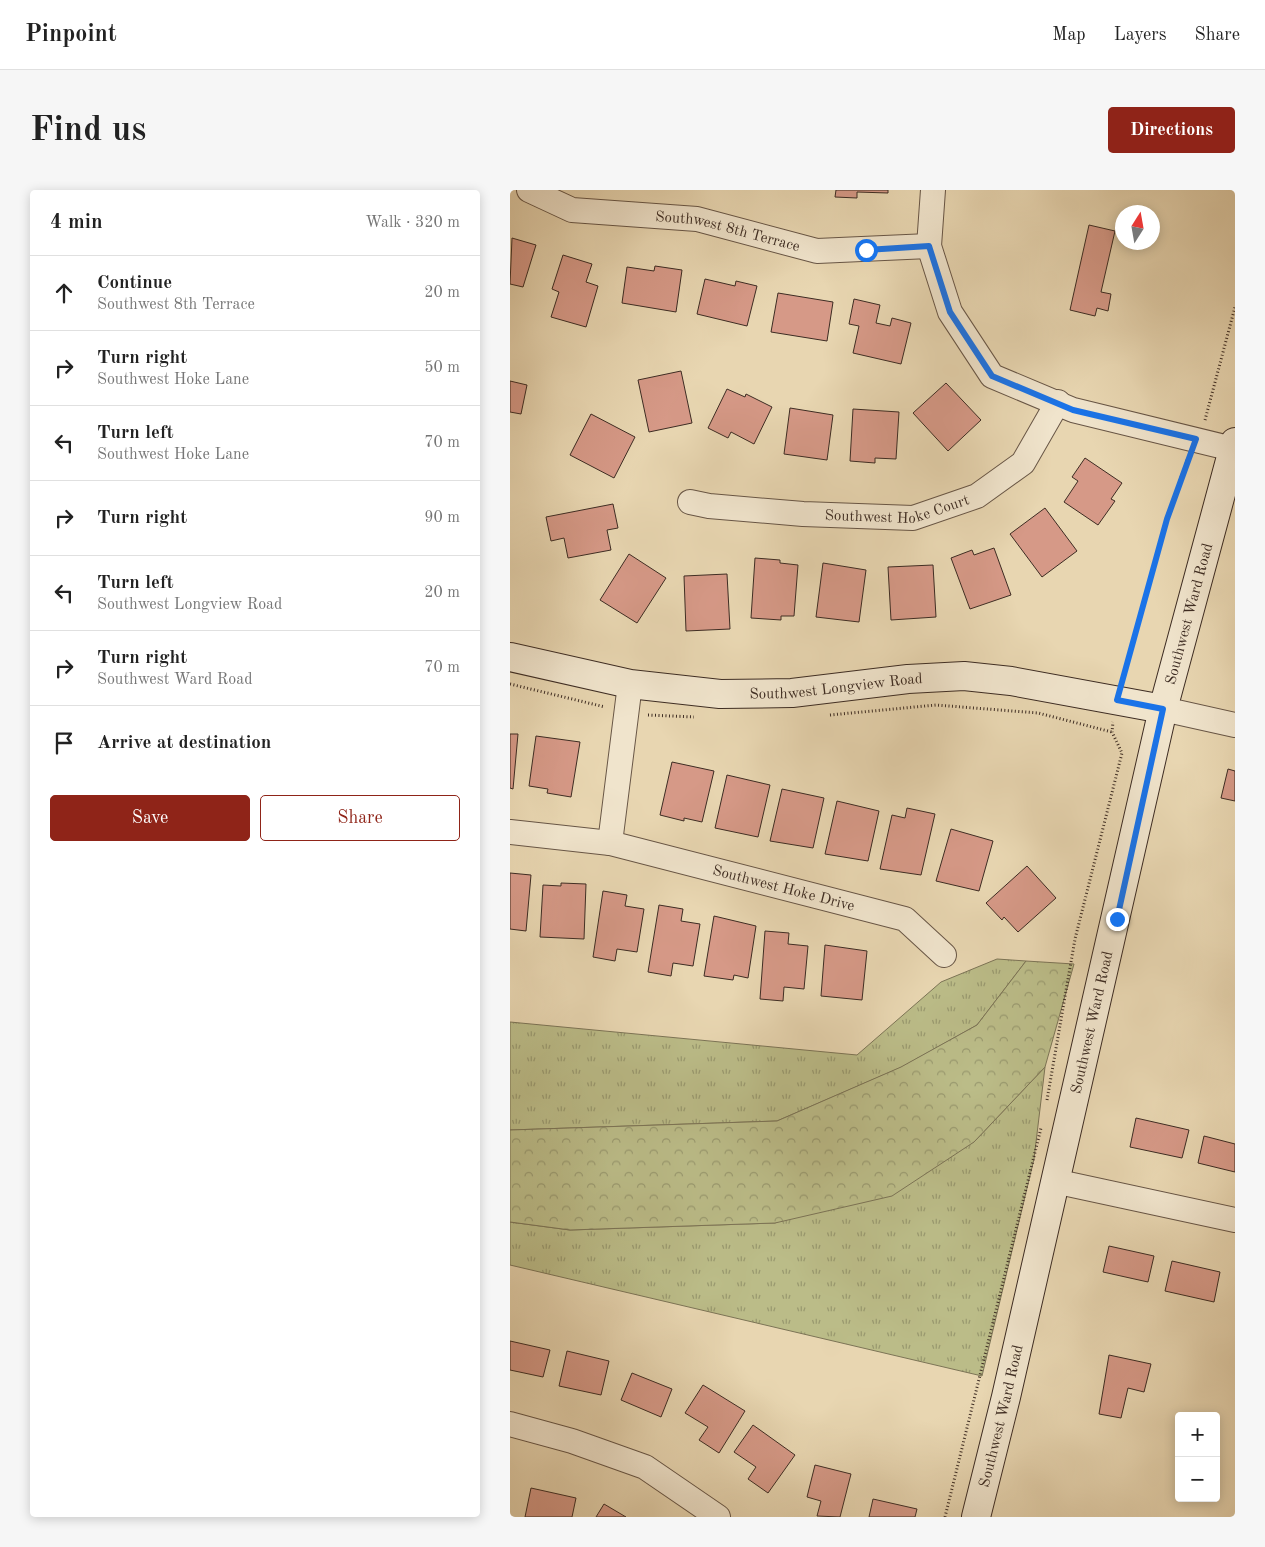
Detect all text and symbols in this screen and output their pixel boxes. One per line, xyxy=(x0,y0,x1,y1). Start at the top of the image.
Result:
text: Pinpoint xyxy=(25,23,117,47)
text: Map xyxy=(1052,26,1086,44)
text: Layers xyxy=(1114,26,1166,44)
text: Share xyxy=(1194,26,1240,44)
button: Directions xyxy=(1108,107,1235,153)
text: Find us xyxy=(30,113,146,148)
north arrow xyxy=(1115,205,1160,250)
street label: Southwest 8th Terrace xyxy=(655,210,801,255)
text: 4 min xyxy=(50,212,103,233)
text: Walk · 320 m xyxy=(365,215,460,231)
route start xyxy=(855,239,878,262)
text: Continue xyxy=(97,274,172,293)
icon: ahead xyxy=(50,279,78,307)
text: 20 m xyxy=(424,285,460,301)
text: Southwest 8th Terrace xyxy=(97,297,255,313)
text: Turn right xyxy=(97,349,187,368)
icon: right xyxy=(50,354,78,382)
text: 50 m xyxy=(424,360,460,376)
text: Southwest Hoke Lane xyxy=(97,372,249,388)
text: Turn left xyxy=(97,424,174,443)
icon: left xyxy=(50,429,78,457)
text: 70 m xyxy=(424,435,460,451)
text: Southwest Hoke Lane xyxy=(97,447,249,463)
street label: Southwest Hoke Court xyxy=(824,493,971,527)
icon: right xyxy=(50,504,78,532)
text: Turn right xyxy=(97,509,187,528)
text: 90 m xyxy=(424,510,460,526)
street label: Southwest Ward Road xyxy=(1164,542,1216,687)
text: Turn left xyxy=(97,574,174,593)
icon: left xyxy=(50,579,78,607)
text: 20 m xyxy=(424,585,460,601)
text: Southwest Longview Road xyxy=(97,597,282,613)
text: Turn right xyxy=(97,649,187,668)
icon: right xyxy=(50,654,78,682)
text: 70 m xyxy=(424,660,460,676)
text: Southwest Ward Road xyxy=(97,672,253,688)
street label: Southwest Longview Road xyxy=(749,672,923,703)
icon: arrive xyxy=(50,729,78,757)
text: Arrive at destination xyxy=(97,734,271,753)
button: Save xyxy=(50,795,250,841)
button: Share xyxy=(260,795,460,841)
street label: Southwest Hoke Drive xyxy=(711,864,856,915)
route end xyxy=(1106,908,1129,931)
street label: Southwest Ward Road xyxy=(1069,950,1117,1095)
street label: Southwest Ward Road xyxy=(978,1344,1027,1489)
map controls xyxy=(1175,1412,1220,1502)
button: + xyxy=(1175,1412,1220,1457)
button: − xyxy=(1175,1457,1220,1502)

